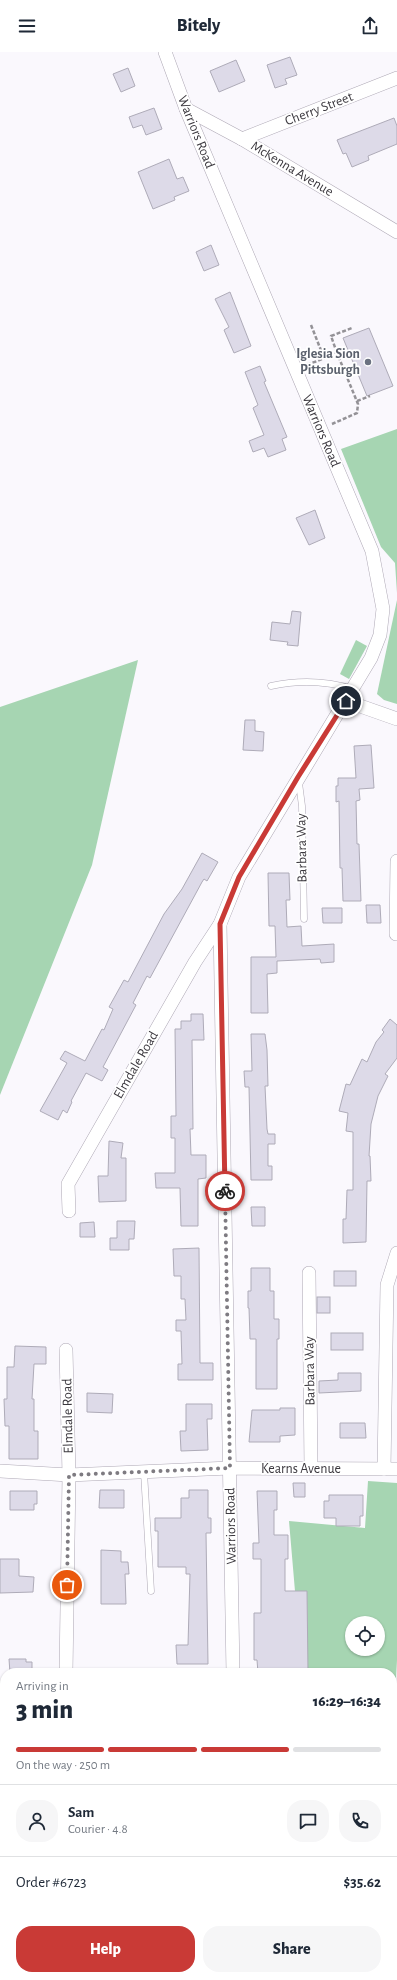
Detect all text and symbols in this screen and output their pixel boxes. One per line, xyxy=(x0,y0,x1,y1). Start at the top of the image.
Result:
icon: menu xyxy=(16,15,38,37)
icon: share xyxy=(359,15,381,37)
text: Bitely xyxy=(177,17,220,35)
street label: Cherry Street xyxy=(283,89,355,128)
street label: Warriors Road xyxy=(175,94,217,170)
street label: McKenna Avenue xyxy=(248,139,336,199)
place label: Iglesia Sion Pittsburgh xyxy=(296,347,360,377)
marker: Iglesia Sion Pittsburgh xyxy=(363,357,373,367)
street label: Warriors Road xyxy=(299,393,343,469)
pin xyxy=(329,684,363,718)
icon: home xyxy=(335,690,357,712)
street label: Barbara Way xyxy=(294,813,310,883)
street label: Elmdale Road xyxy=(111,1029,161,1101)
courier xyxy=(205,1171,245,1211)
icon: bike xyxy=(214,1180,236,1202)
street label: Barbara Way xyxy=(302,1336,318,1406)
street label: Elmdale Road xyxy=(60,1378,76,1454)
street label: Kearns Avenue xyxy=(261,1462,341,1476)
street label: Warriors Road xyxy=(223,1487,239,1565)
pin xyxy=(50,1568,84,1602)
icon: bag xyxy=(56,1574,78,1596)
map controls xyxy=(345,1616,385,1656)
button: locate xyxy=(345,1616,385,1656)
text: Arriving in xyxy=(16,1680,69,1693)
text: 16:29–16:34 xyxy=(313,1694,381,1709)
text: 3 min xyxy=(16,1697,73,1723)
text: On the way · 250 m xyxy=(16,1759,110,1772)
button: person xyxy=(16,1800,58,1842)
button: chat xyxy=(287,1800,329,1842)
button: phone xyxy=(339,1800,381,1842)
text: Sam xyxy=(68,1805,94,1820)
text: Courier · 4.8 xyxy=(68,1823,128,1836)
text: Order #6723 xyxy=(16,1875,86,1890)
text: $35.62 xyxy=(344,1875,381,1890)
button: Help xyxy=(16,1926,195,1972)
button: Share xyxy=(203,1926,381,1972)

